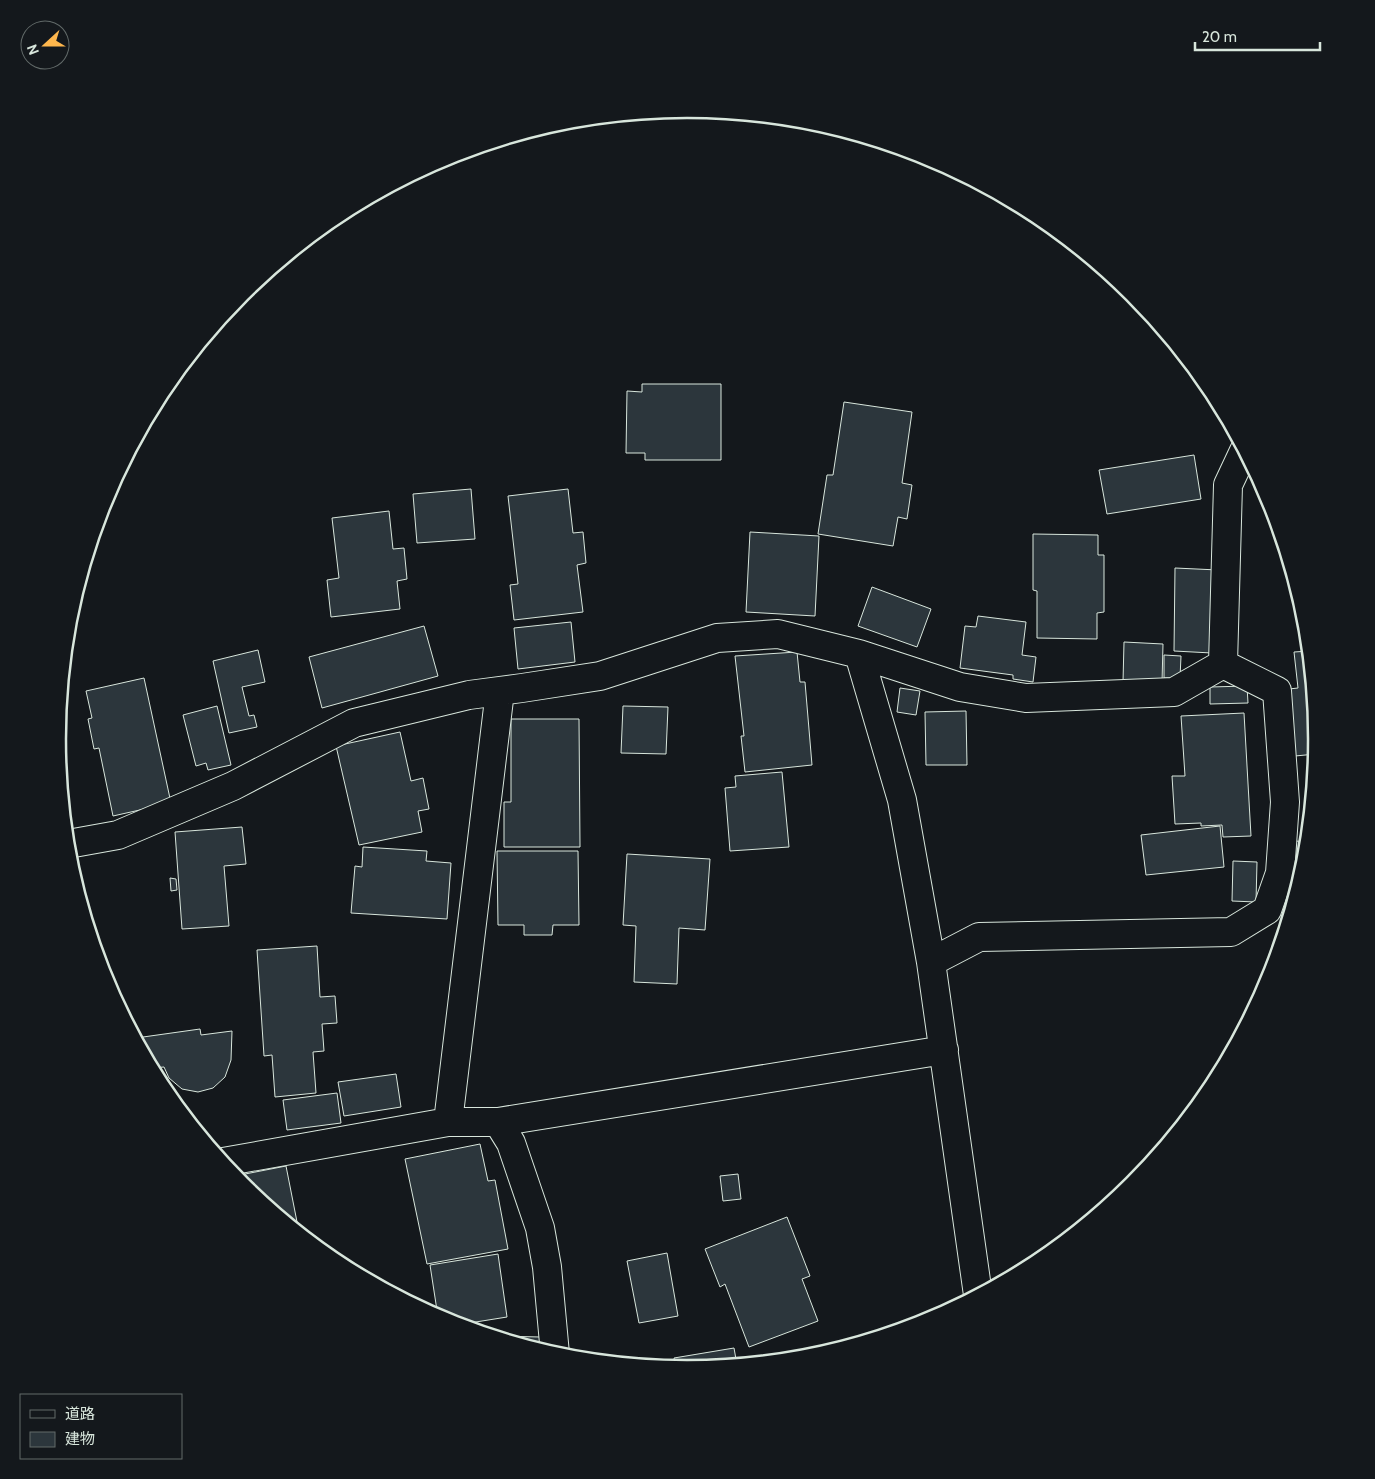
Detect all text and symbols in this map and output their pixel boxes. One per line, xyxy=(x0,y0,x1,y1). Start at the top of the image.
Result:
north arrow xyxy=(20,20,70,70)
scale bar xyxy=(1195,20,1320,52)
text: 20 m xyxy=(1202,28,1237,46)
text: N xyxy=(23,42,43,58)
legend xyxy=(20,1394,182,1459)
text: 道路 xyxy=(65,1405,95,1423)
text: 建物 xyxy=(65,1430,95,1448)

